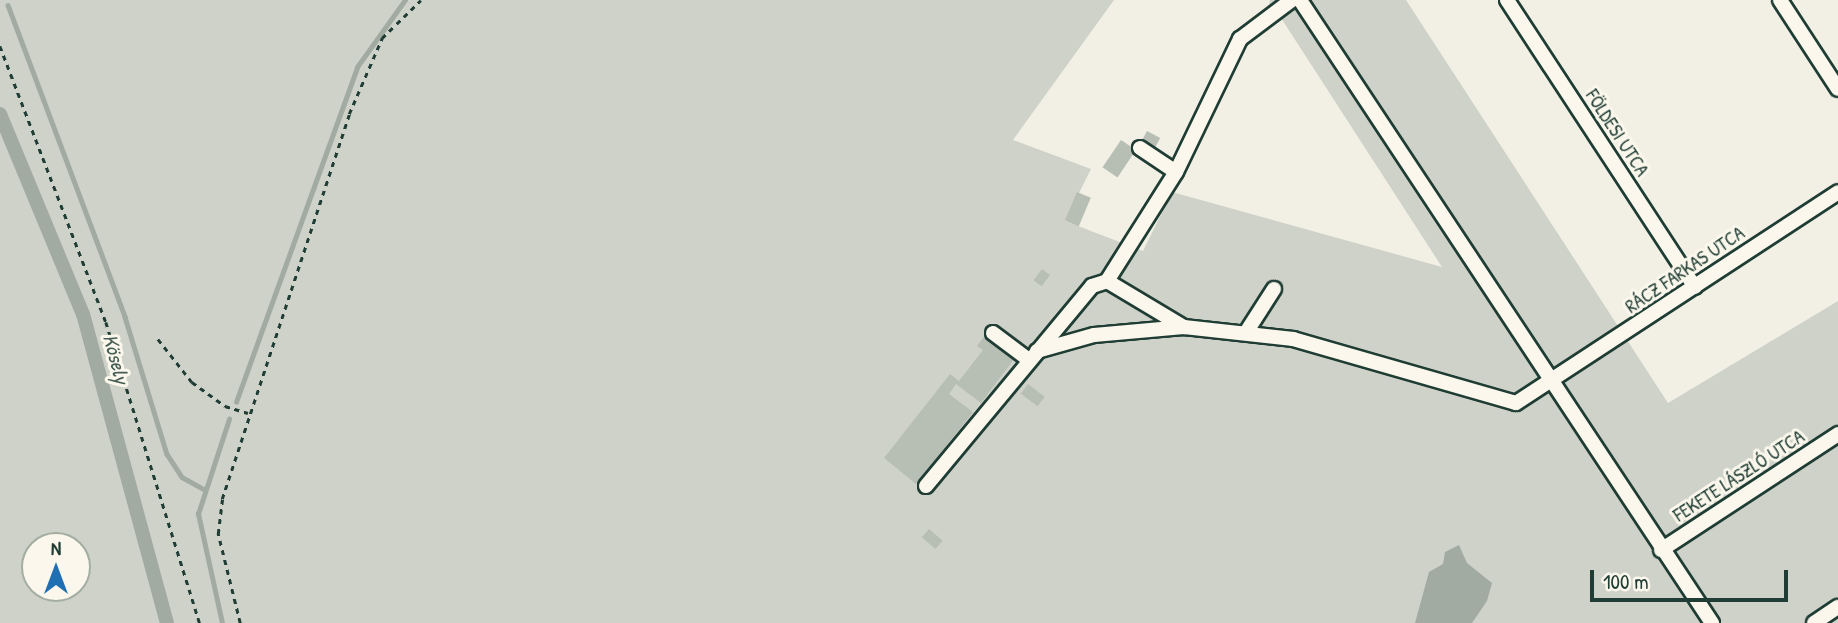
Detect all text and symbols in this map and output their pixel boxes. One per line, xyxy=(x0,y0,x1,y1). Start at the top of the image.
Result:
street label: FÖLDESI UTCA xyxy=(1581,85,1653,181)
street label: RÁCZ FARKAS UTCA xyxy=(1621,222,1749,318)
water label: Kösely xyxy=(97,331,135,387)
street label: FEKETE LÁSZLÓ UTCA xyxy=(1669,425,1809,527)
north arrow xyxy=(21,532,91,602)
text: N xyxy=(51,535,61,561)
scale bar xyxy=(1593,556,1791,600)
text: 100 m xyxy=(1603,567,1649,596)

